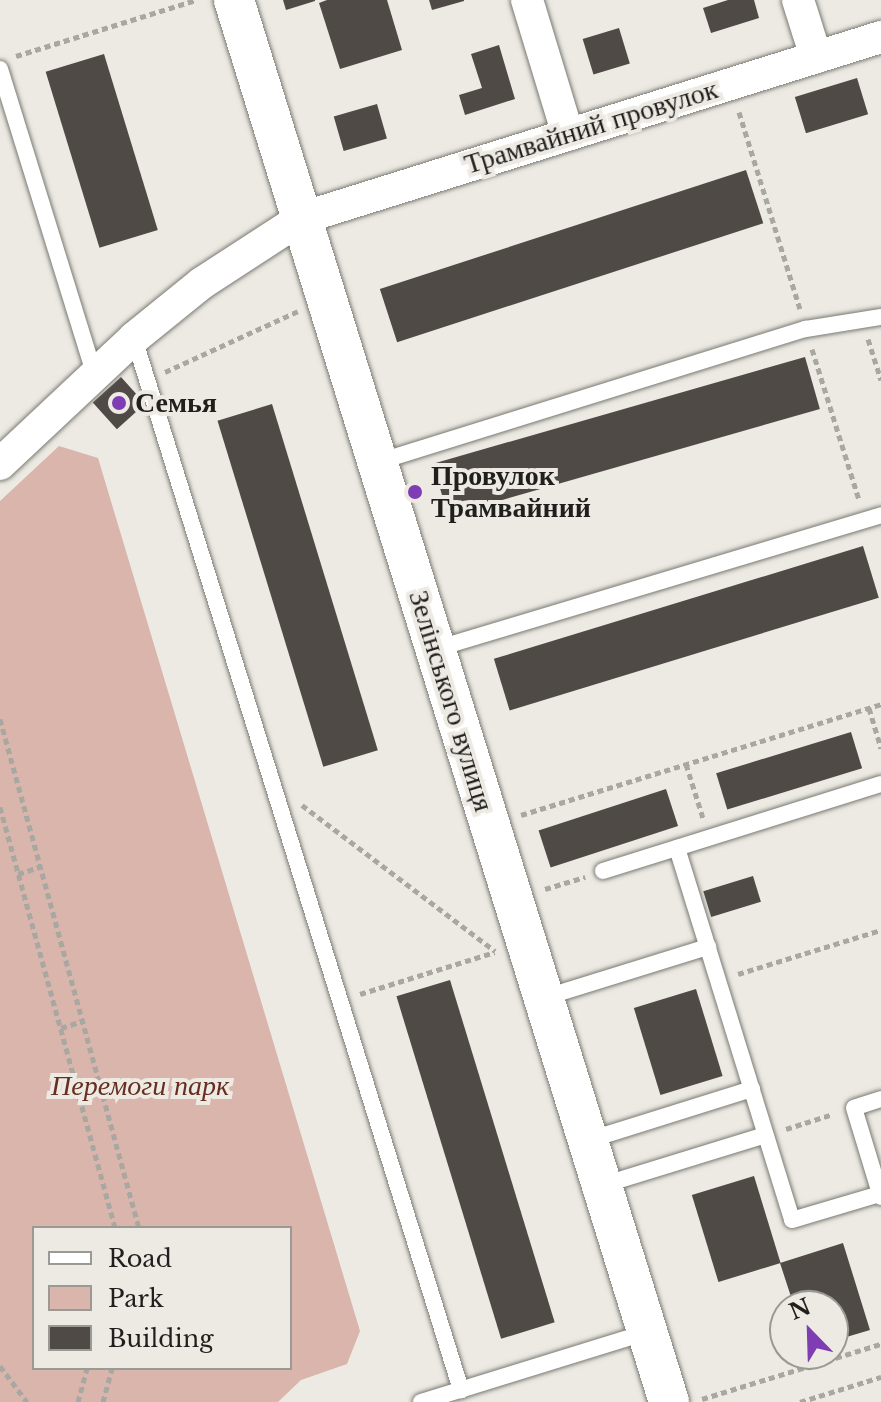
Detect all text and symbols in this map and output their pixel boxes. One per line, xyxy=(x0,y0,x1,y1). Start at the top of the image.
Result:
street label: Трамвайний провулок xyxy=(460,72,722,182)
place label: Семья xyxy=(135,386,217,420)
marker: Семья xyxy=(110,394,128,412)
place label: Провулок Трамвайний xyxy=(431,459,591,525)
marker: Провулок Трамвайний xyxy=(406,483,424,501)
street label: Зелінського вулиця xyxy=(401,586,501,816)
park label: Перемоги парк xyxy=(51,1069,229,1103)
legend xyxy=(32,1226,292,1370)
text: Road xyxy=(108,1244,172,1273)
text: Park xyxy=(108,1284,164,1313)
north arrow xyxy=(769,1290,849,1370)
text: N xyxy=(785,1293,815,1326)
text: Building xyxy=(108,1324,214,1353)

